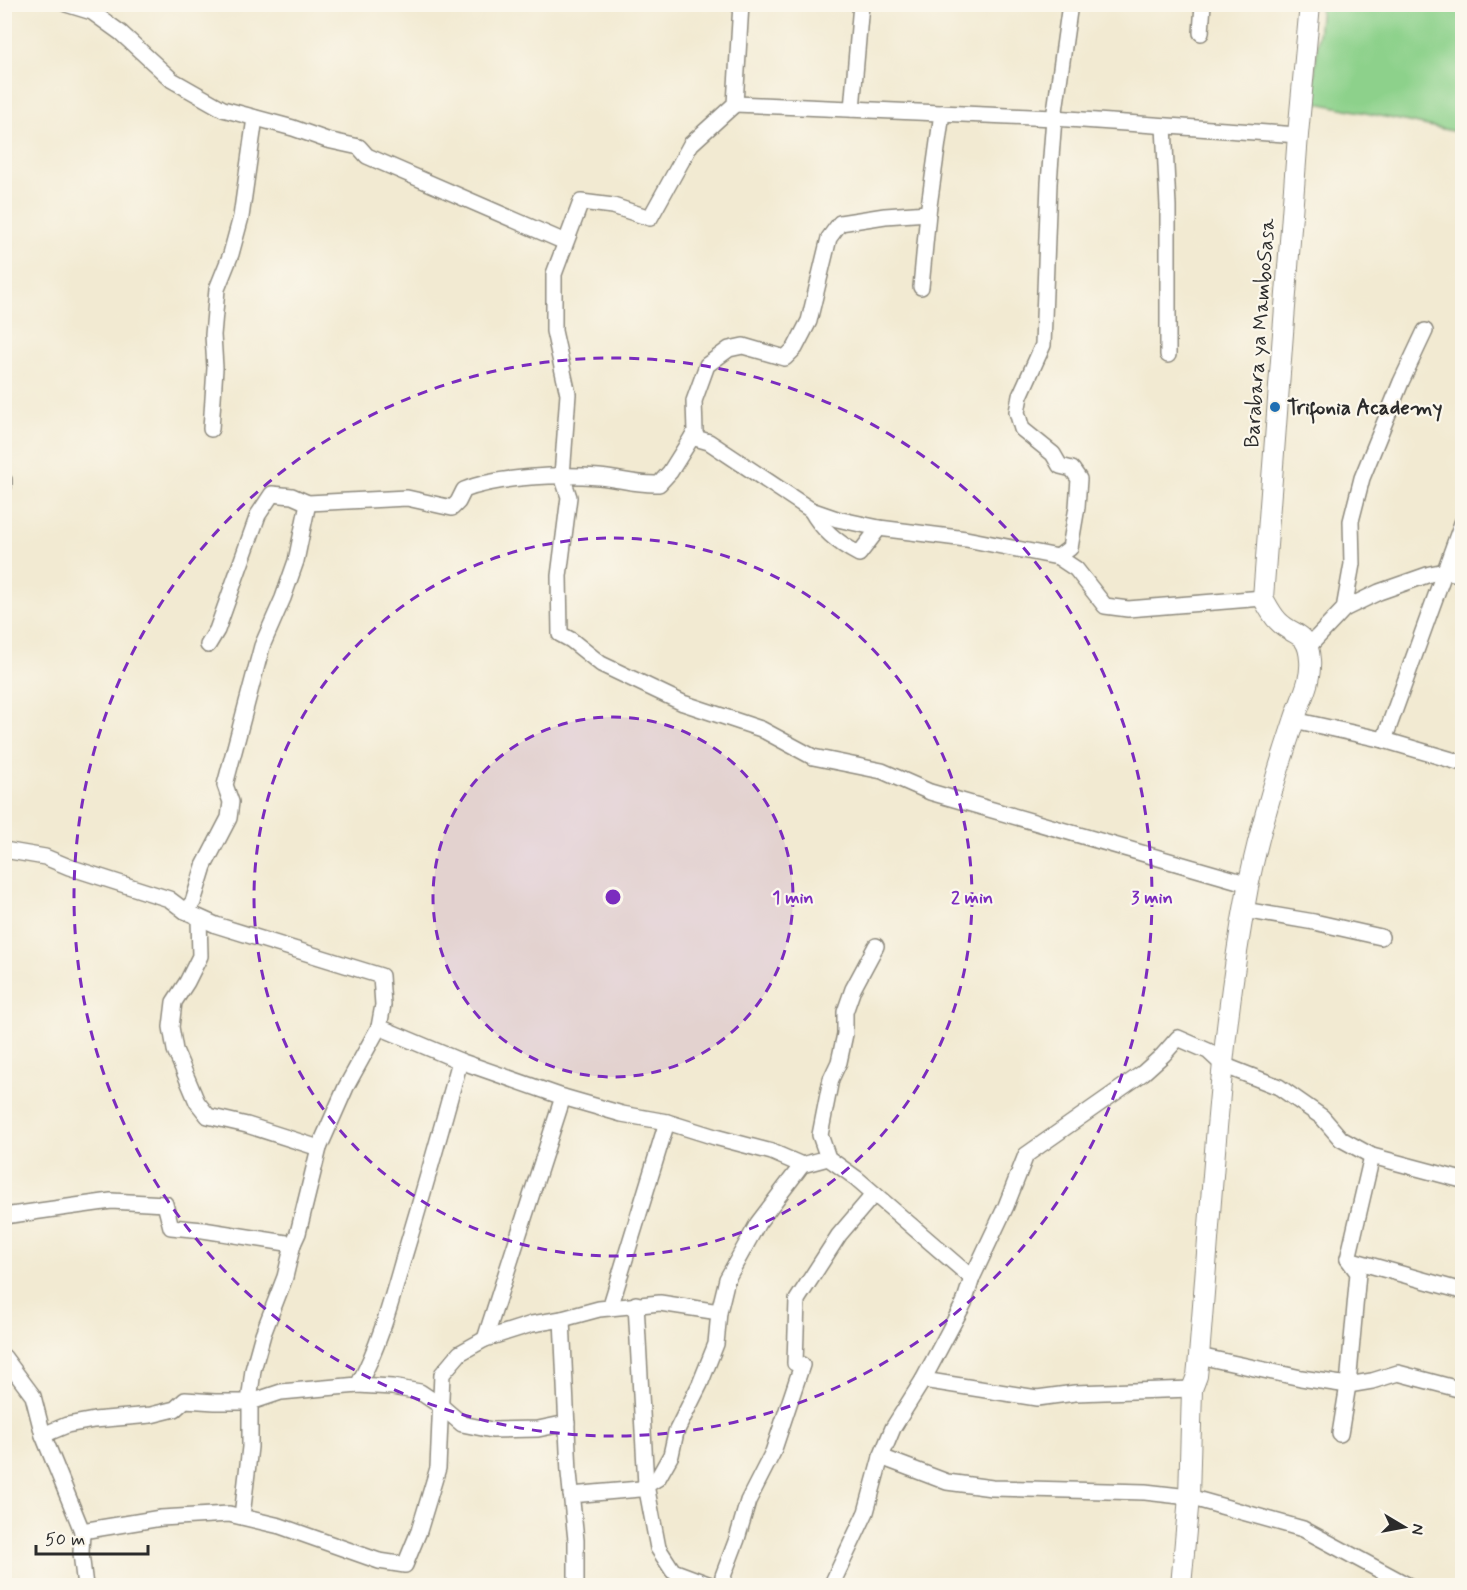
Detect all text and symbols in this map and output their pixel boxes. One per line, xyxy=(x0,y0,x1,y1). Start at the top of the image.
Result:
street label: Barabara ya MamboSasa xyxy=(1238,217,1282,449)
place label: Trifonia Academy xyxy=(1287,394,1442,424)
marker: Trifonia Academy xyxy=(1268,400,1282,414)
text: 1 min xyxy=(772,886,814,910)
text: 2 min xyxy=(951,886,993,910)
text: 3 min xyxy=(1131,886,1173,910)
centre of rings xyxy=(603,887,623,907)
north arrow xyxy=(1374,1497,1434,1557)
scale bar xyxy=(36,1518,148,1556)
text: N xyxy=(1406,1522,1429,1536)
text: 50 m xyxy=(45,1528,85,1552)

